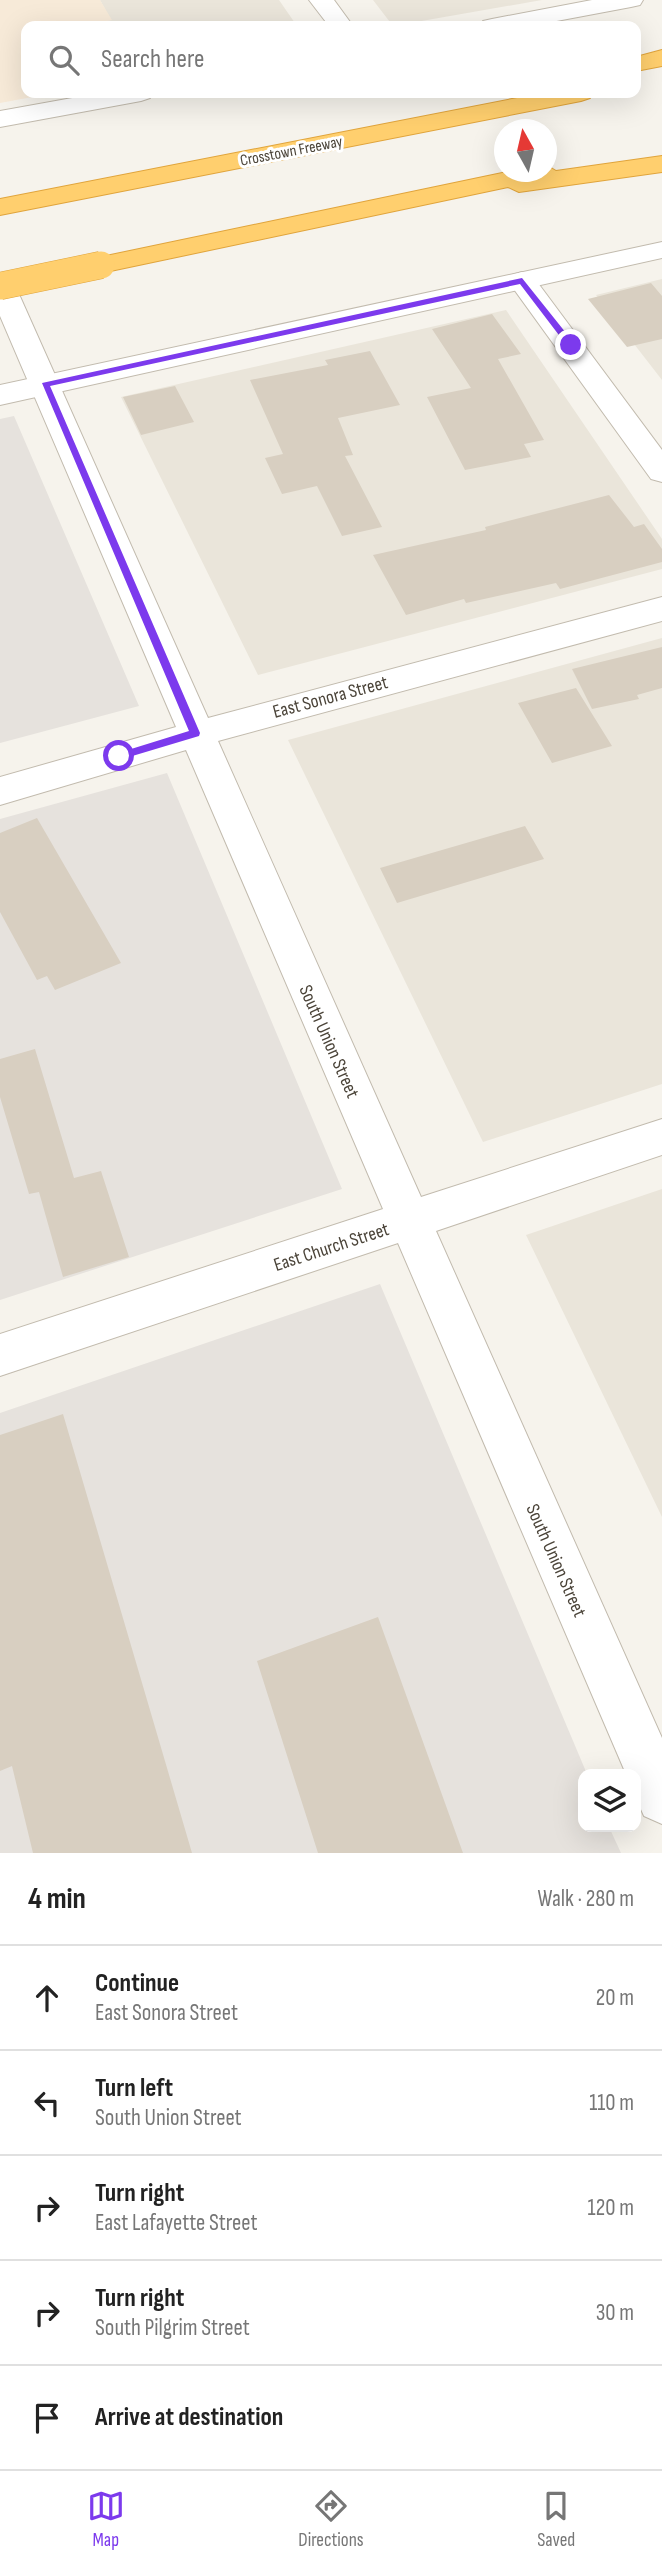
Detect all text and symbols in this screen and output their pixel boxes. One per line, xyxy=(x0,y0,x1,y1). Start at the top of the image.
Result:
search box xyxy=(21,21,641,98)
icon: search xyxy=(45,41,83,79)
text: Search here xyxy=(101,44,204,75)
north arrow xyxy=(494,119,557,182)
street label: Crosstown Freeway xyxy=(238,132,344,171)
route end xyxy=(555,329,586,360)
street label: East Sonora Street xyxy=(270,671,391,724)
route start xyxy=(103,740,134,771)
street label: South Union Street xyxy=(293,982,364,1102)
street label: East Church Street xyxy=(271,1218,392,1277)
street label: South Union Street xyxy=(520,1501,591,1621)
map controls xyxy=(578,1769,641,1832)
button: layers xyxy=(578,1769,641,1832)
text: 4 min xyxy=(28,1881,86,1917)
text: Walk · 280 m xyxy=(538,1885,634,1913)
text: Continue xyxy=(95,1968,179,1999)
icon: ahead xyxy=(28,1979,66,2017)
text: 20 m xyxy=(596,1984,634,2012)
text: East Sonora Street xyxy=(95,1999,238,2027)
text: Turn left xyxy=(95,2073,173,2104)
icon: left xyxy=(28,2084,66,2122)
text: 110 m xyxy=(589,2089,634,2117)
text: South Union Street xyxy=(95,2104,242,2132)
text: Turn right xyxy=(95,2178,184,2209)
icon: right xyxy=(28,2189,66,2227)
text: 120 m xyxy=(588,2194,634,2222)
text: East Lafayette Street xyxy=(95,2209,258,2237)
text: Turn right xyxy=(95,2283,184,2314)
icon: right xyxy=(28,2294,66,2332)
text: 30 m xyxy=(596,2299,634,2327)
text: South Pilgrim Street xyxy=(95,2314,250,2342)
icon: arrive xyxy=(28,2399,66,2437)
text: Arrive at destination xyxy=(95,2402,283,2433)
tab: Map xyxy=(87,2487,125,2552)
tab: Directions xyxy=(298,2487,364,2552)
tab: Saved xyxy=(537,2487,575,2552)

